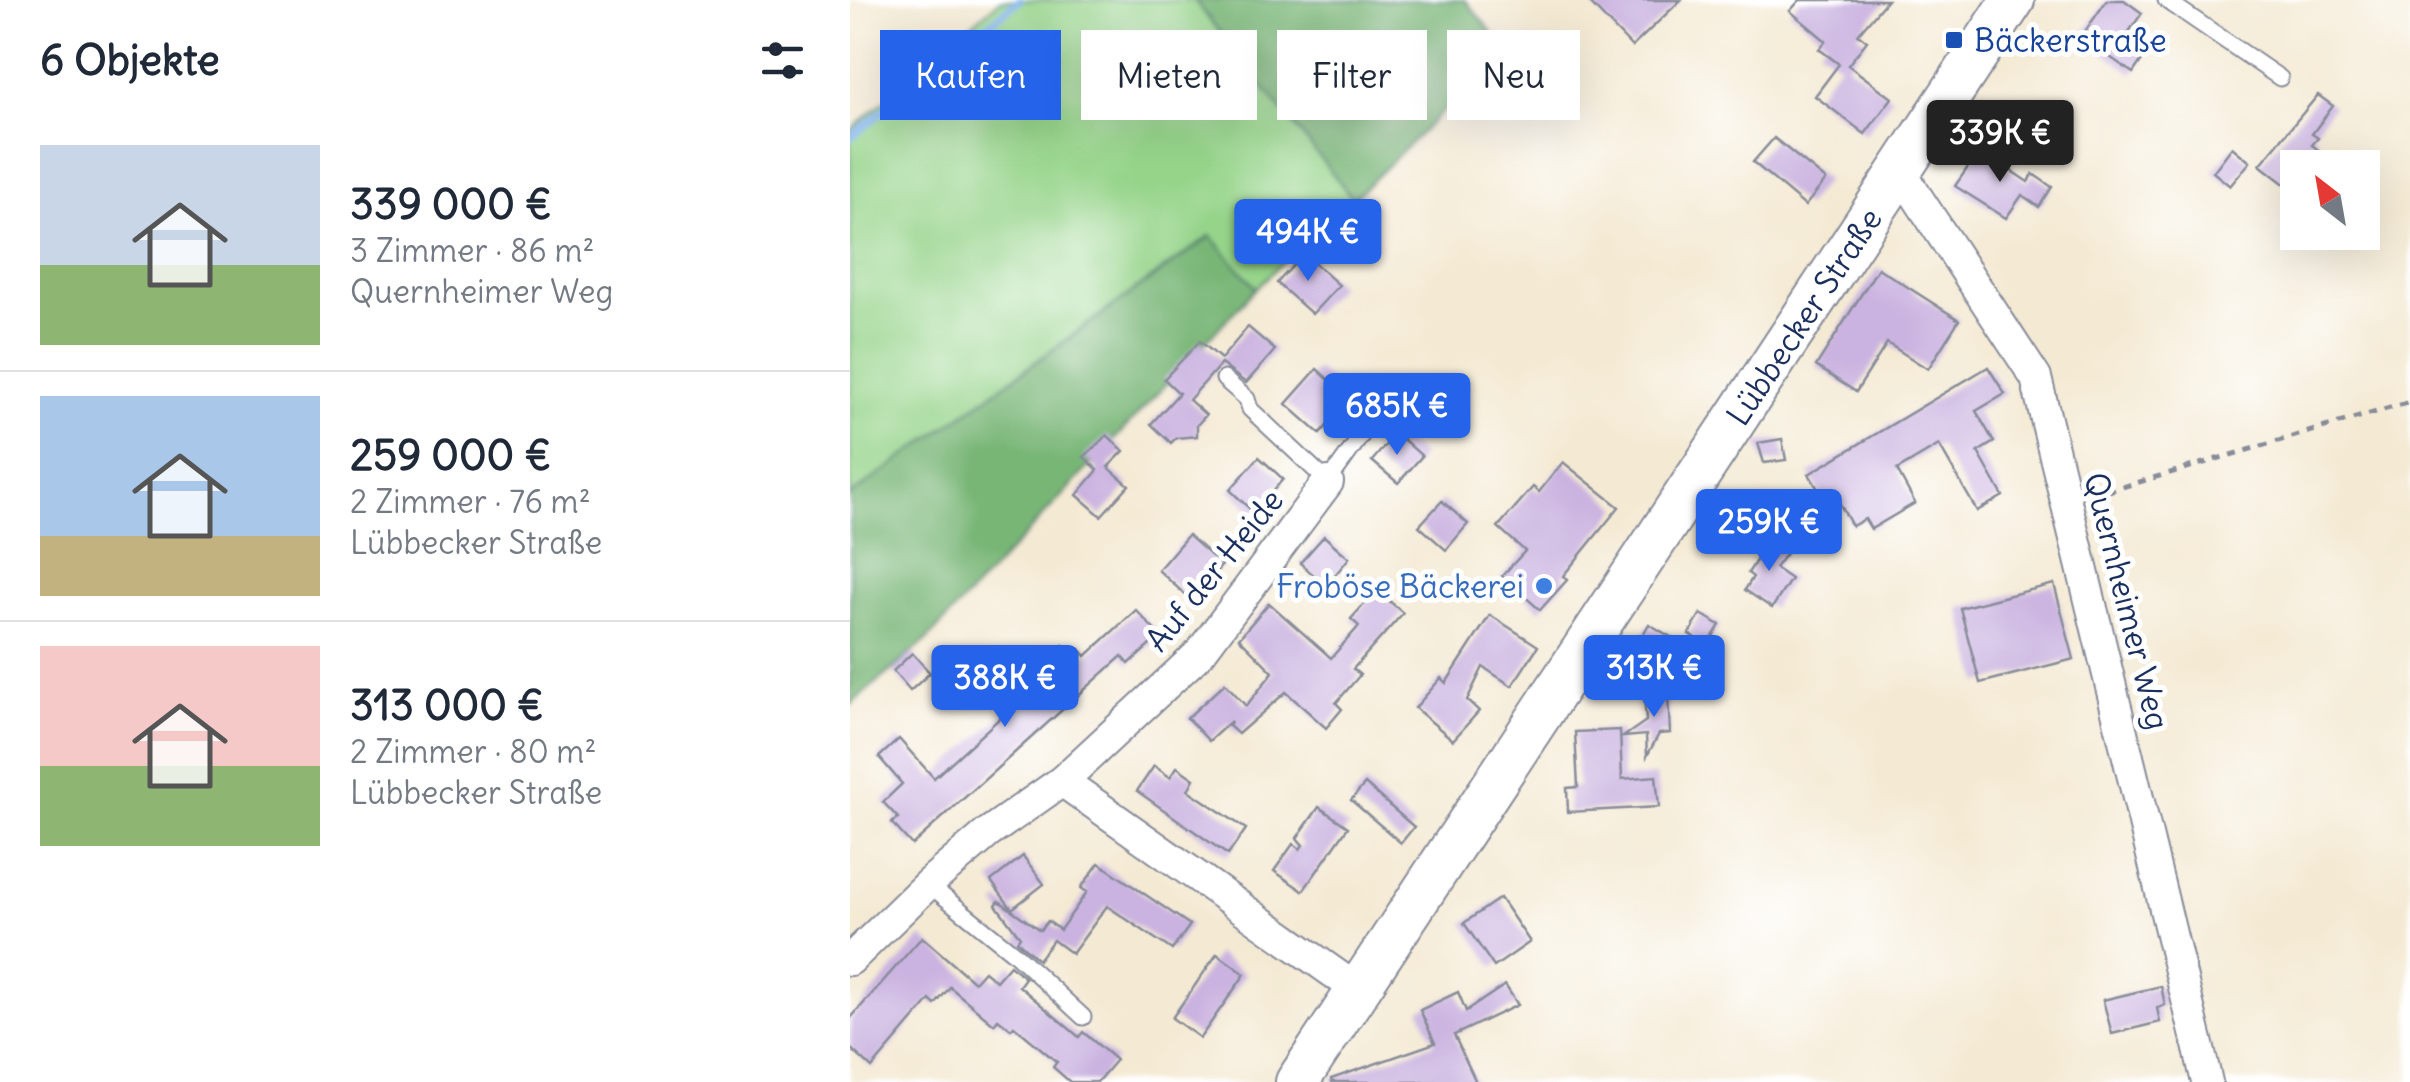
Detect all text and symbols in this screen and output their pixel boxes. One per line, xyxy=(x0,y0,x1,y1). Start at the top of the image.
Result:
place label: Bäckerstraße xyxy=(1974,20,2167,61)
marker: Bäckerstraße xyxy=(1943,29,1965,51)
chip: Kaufen xyxy=(880,30,1061,120)
chip: Mieten xyxy=(1081,30,1257,120)
chip: Filter xyxy=(1277,30,1427,120)
chip: Neu xyxy=(1447,30,1580,120)
icon: filters xyxy=(755,33,810,88)
text: 6 Objekte xyxy=(40,34,220,86)
pin: 339K € xyxy=(1919,100,2081,185)
text: 339K € xyxy=(1949,112,2051,153)
north arrow xyxy=(2280,150,2380,250)
map controls xyxy=(2280,150,2380,250)
text: 339 000 € xyxy=(350,178,552,230)
icon: home xyxy=(120,185,240,305)
pin: 494K € xyxy=(1227,199,1389,284)
street label: Lübbecker Straße xyxy=(1717,200,1890,433)
text: 494K € xyxy=(1256,211,1360,252)
text: 3 Zimmer · 86 m² xyxy=(350,230,594,271)
text: Quernheimer Weg xyxy=(350,271,613,312)
pin: 685K € xyxy=(1316,373,1478,458)
text: 685K € xyxy=(1345,385,1449,426)
text: 259 000 € xyxy=(350,429,551,481)
icon: home xyxy=(120,436,240,556)
street label: Quernheimer Weg xyxy=(2075,468,2179,734)
text: 2 Zimmer · 76 m² xyxy=(350,481,591,522)
street label: Auf der Heide xyxy=(1136,481,1292,659)
pin: 259K € xyxy=(1688,489,1850,574)
text: 259K € xyxy=(1718,501,1820,542)
text: Lübbecker Straße xyxy=(350,522,602,563)
place label: Froböse Bäckerei xyxy=(1276,566,1524,607)
marker: Froböse Bäckerei xyxy=(1533,575,1555,597)
pin: 313K € xyxy=(1573,635,1735,720)
pin: 388K € xyxy=(924,645,1086,730)
text: 313K € xyxy=(1606,647,1702,688)
text: 388K € xyxy=(953,657,1057,698)
text: 313 000 € xyxy=(350,679,544,731)
icon: home xyxy=(120,686,240,806)
text: 2 Zimmer · 80 m² xyxy=(350,731,596,772)
text: Lübbecker Straße xyxy=(350,772,602,813)

